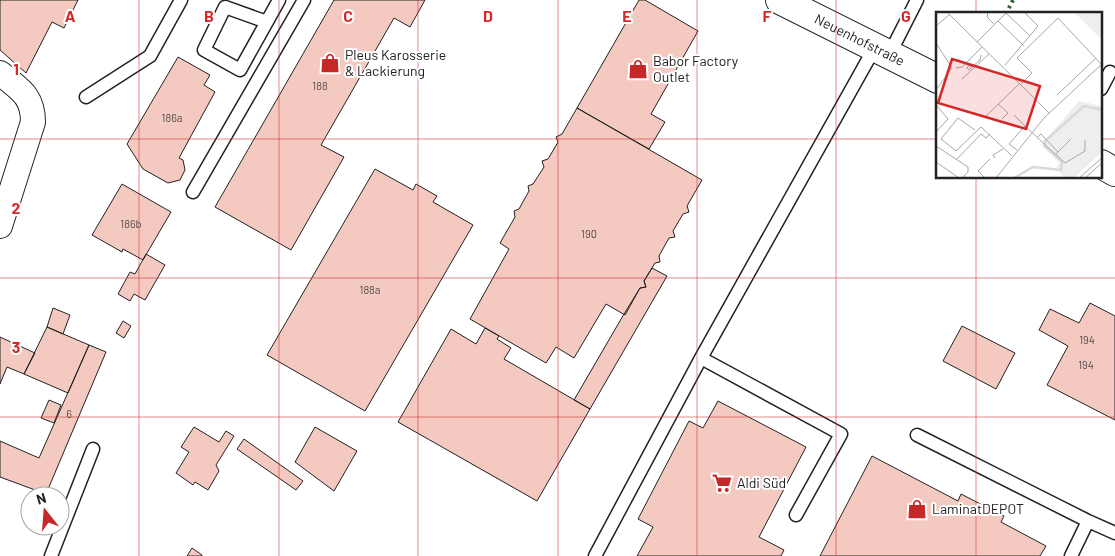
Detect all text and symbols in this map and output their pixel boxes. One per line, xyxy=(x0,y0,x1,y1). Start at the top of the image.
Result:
text: A xyxy=(65,6,76,25)
text: B xyxy=(204,6,214,25)
text: C xyxy=(343,6,353,25)
text: D xyxy=(483,6,493,25)
text: E xyxy=(622,6,632,25)
text: F xyxy=(763,6,772,25)
text: G xyxy=(901,6,911,25)
street label: Neuenhofstraße xyxy=(812,10,908,69)
inset map xyxy=(936,12,1102,179)
place label: Pleus Karosserie & Lackierung xyxy=(345,46,446,79)
shop icon: Pleus Karosserie & Lackierung xyxy=(319,52,341,74)
place label: Babor Factory Outlet xyxy=(653,52,739,85)
shop icon: Babor Factory Outlet xyxy=(627,58,649,80)
text: 1 xyxy=(13,59,19,78)
house number: 188 xyxy=(312,79,328,92)
house number: 186a xyxy=(162,111,182,124)
text: 2 xyxy=(12,198,21,217)
house number: 186b xyxy=(120,217,142,230)
house number: 190 xyxy=(581,227,597,240)
house number: 188a xyxy=(360,283,380,296)
house number: 194 xyxy=(1079,333,1095,346)
text: 3 xyxy=(12,337,20,356)
house number: 194 xyxy=(1078,358,1094,371)
house number: 6 xyxy=(66,407,72,420)
supermarket icon: Aldi Süd xyxy=(711,472,733,494)
place label: Aldi Süd xyxy=(737,474,786,491)
north arrow xyxy=(20,486,70,536)
text: N xyxy=(34,489,48,508)
shop icon: LaminatDEPOT xyxy=(906,498,928,520)
place label: LaminatDEPOT xyxy=(932,500,1024,517)

